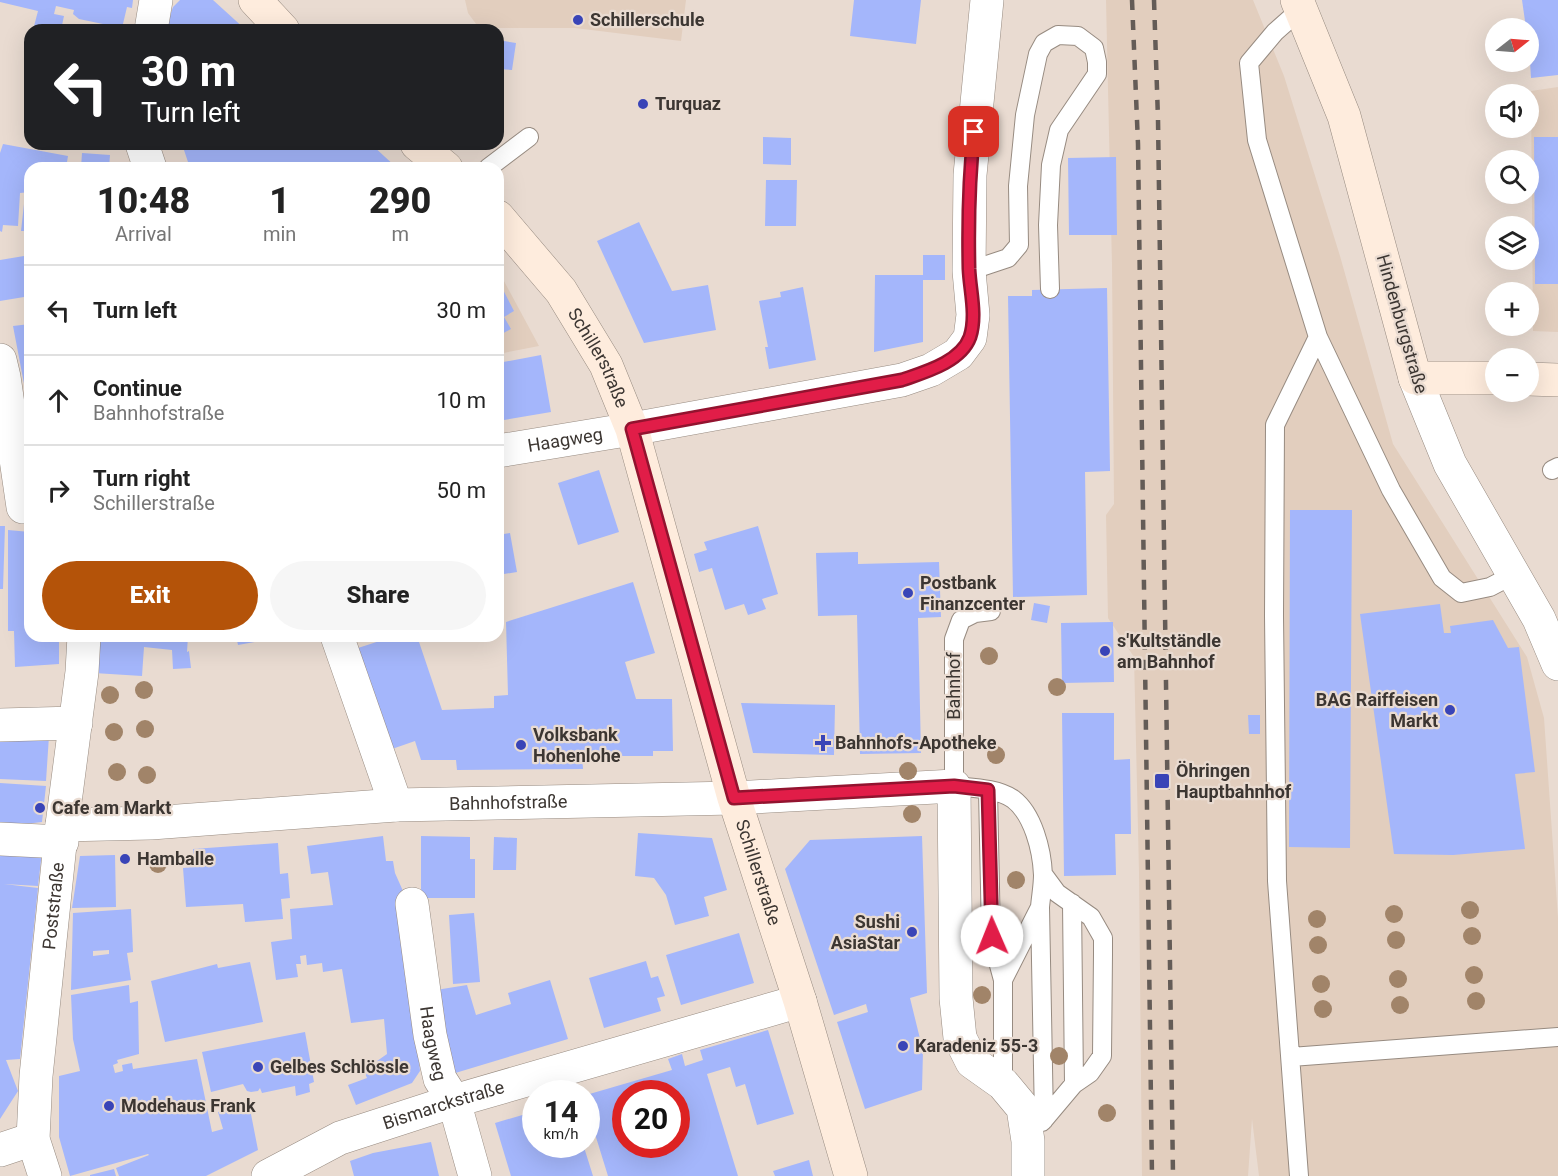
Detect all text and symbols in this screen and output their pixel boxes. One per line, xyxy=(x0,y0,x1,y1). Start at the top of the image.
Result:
place label: Schillerschule xyxy=(590,9,705,30)
marker: Schillerschule xyxy=(571,13,585,27)
north arrow xyxy=(1485,18,1539,72)
map controls xyxy=(1485,18,1539,402)
text: 30 m xyxy=(141,47,236,96)
icon: left xyxy=(42,48,120,126)
button: sound xyxy=(1485,84,1539,138)
place label: Turquaz xyxy=(655,93,721,114)
text: Turn left xyxy=(141,97,241,129)
marker: Turquaz xyxy=(636,97,650,111)
pin xyxy=(948,106,999,157)
icon: arrive xyxy=(957,115,990,148)
button: search xyxy=(1485,150,1539,204)
text: 10:48 xyxy=(97,180,190,222)
text: 1 xyxy=(269,180,290,222)
text: 290 xyxy=(369,180,431,222)
button: layers xyxy=(1485,216,1539,270)
text: Arrival xyxy=(115,222,172,246)
text: min xyxy=(263,222,296,246)
text: m xyxy=(391,222,409,246)
street label: Hindenburgstraße xyxy=(1373,252,1432,396)
button: + xyxy=(1485,282,1539,336)
icon: left xyxy=(42,294,75,327)
text: Turn left xyxy=(93,298,177,323)
text: 30 m xyxy=(437,298,486,323)
street label: Schillerstraße xyxy=(564,304,633,411)
button: − xyxy=(1485,348,1539,402)
text: Continue xyxy=(93,376,182,401)
icon: ahead xyxy=(42,384,75,417)
text: 10 m xyxy=(437,388,486,413)
text: Bahnhofstraße xyxy=(93,401,224,425)
street label: Haagweg xyxy=(526,423,604,456)
text: Turn right xyxy=(93,466,190,491)
icon: right xyxy=(42,474,75,507)
text: 50 m xyxy=(437,478,486,503)
text: Schillerstraße xyxy=(93,491,215,515)
button: Exit xyxy=(42,561,258,630)
button: Share xyxy=(270,561,486,630)
place label: Postbank Finanzcenter xyxy=(920,572,1025,614)
marker: Postbank Finanzcenter xyxy=(901,586,915,600)
place label: s'Kultständle am Bahnhof xyxy=(1117,630,1221,672)
marker: s'Kultständle am Bahnhof xyxy=(1098,644,1112,658)
street label: Bahnhof xyxy=(943,652,964,720)
place label: BAG Raiffeisen Markt xyxy=(1316,689,1438,731)
marker: BAG Raiffeisen Markt xyxy=(1443,703,1457,717)
place label: Volksbank Hohenlohe xyxy=(533,724,621,766)
place label: Bahnhofs-Apotheke xyxy=(835,732,997,753)
marker: Bahnhofs-Apotheke xyxy=(816,736,830,750)
marker: Volksbank Hohenlohe xyxy=(514,738,528,752)
place label: Öhringen Hauptbahnhof xyxy=(1176,760,1292,802)
marker: Öhringen Hauptbahnhof xyxy=(1153,772,1171,790)
street label: Bahnhofstraße xyxy=(449,790,568,814)
place label: Cafe am Markt xyxy=(52,797,171,818)
marker: Cafe am Markt xyxy=(33,801,47,815)
street label: Schillerstraße xyxy=(732,817,786,928)
place label: Hamballe xyxy=(137,848,214,869)
marker: Hamballe xyxy=(118,852,132,866)
street label: Poststraße xyxy=(38,861,68,951)
position arrow xyxy=(960,904,1024,968)
place label: Sushi AsiaStar xyxy=(831,911,900,953)
marker: Sushi AsiaStar xyxy=(905,925,919,939)
street label: Haagweg xyxy=(416,1005,451,1083)
place label: Karadeniz 55-3 xyxy=(915,1035,1038,1056)
marker: Karadeniz 55-3 xyxy=(896,1039,910,1053)
place label: Gelbes Schlössle xyxy=(270,1056,409,1077)
marker: Gelbes Schlössle xyxy=(251,1060,265,1074)
street label: Bismarckstraße xyxy=(380,1076,506,1133)
speed limit sign: 20 xyxy=(612,1080,690,1158)
text: 14 xyxy=(544,1094,578,1129)
place label: Modehaus Frank xyxy=(121,1095,256,1116)
marker: Modehaus Frank xyxy=(102,1099,116,1113)
text: km/h xyxy=(543,1125,579,1143)

